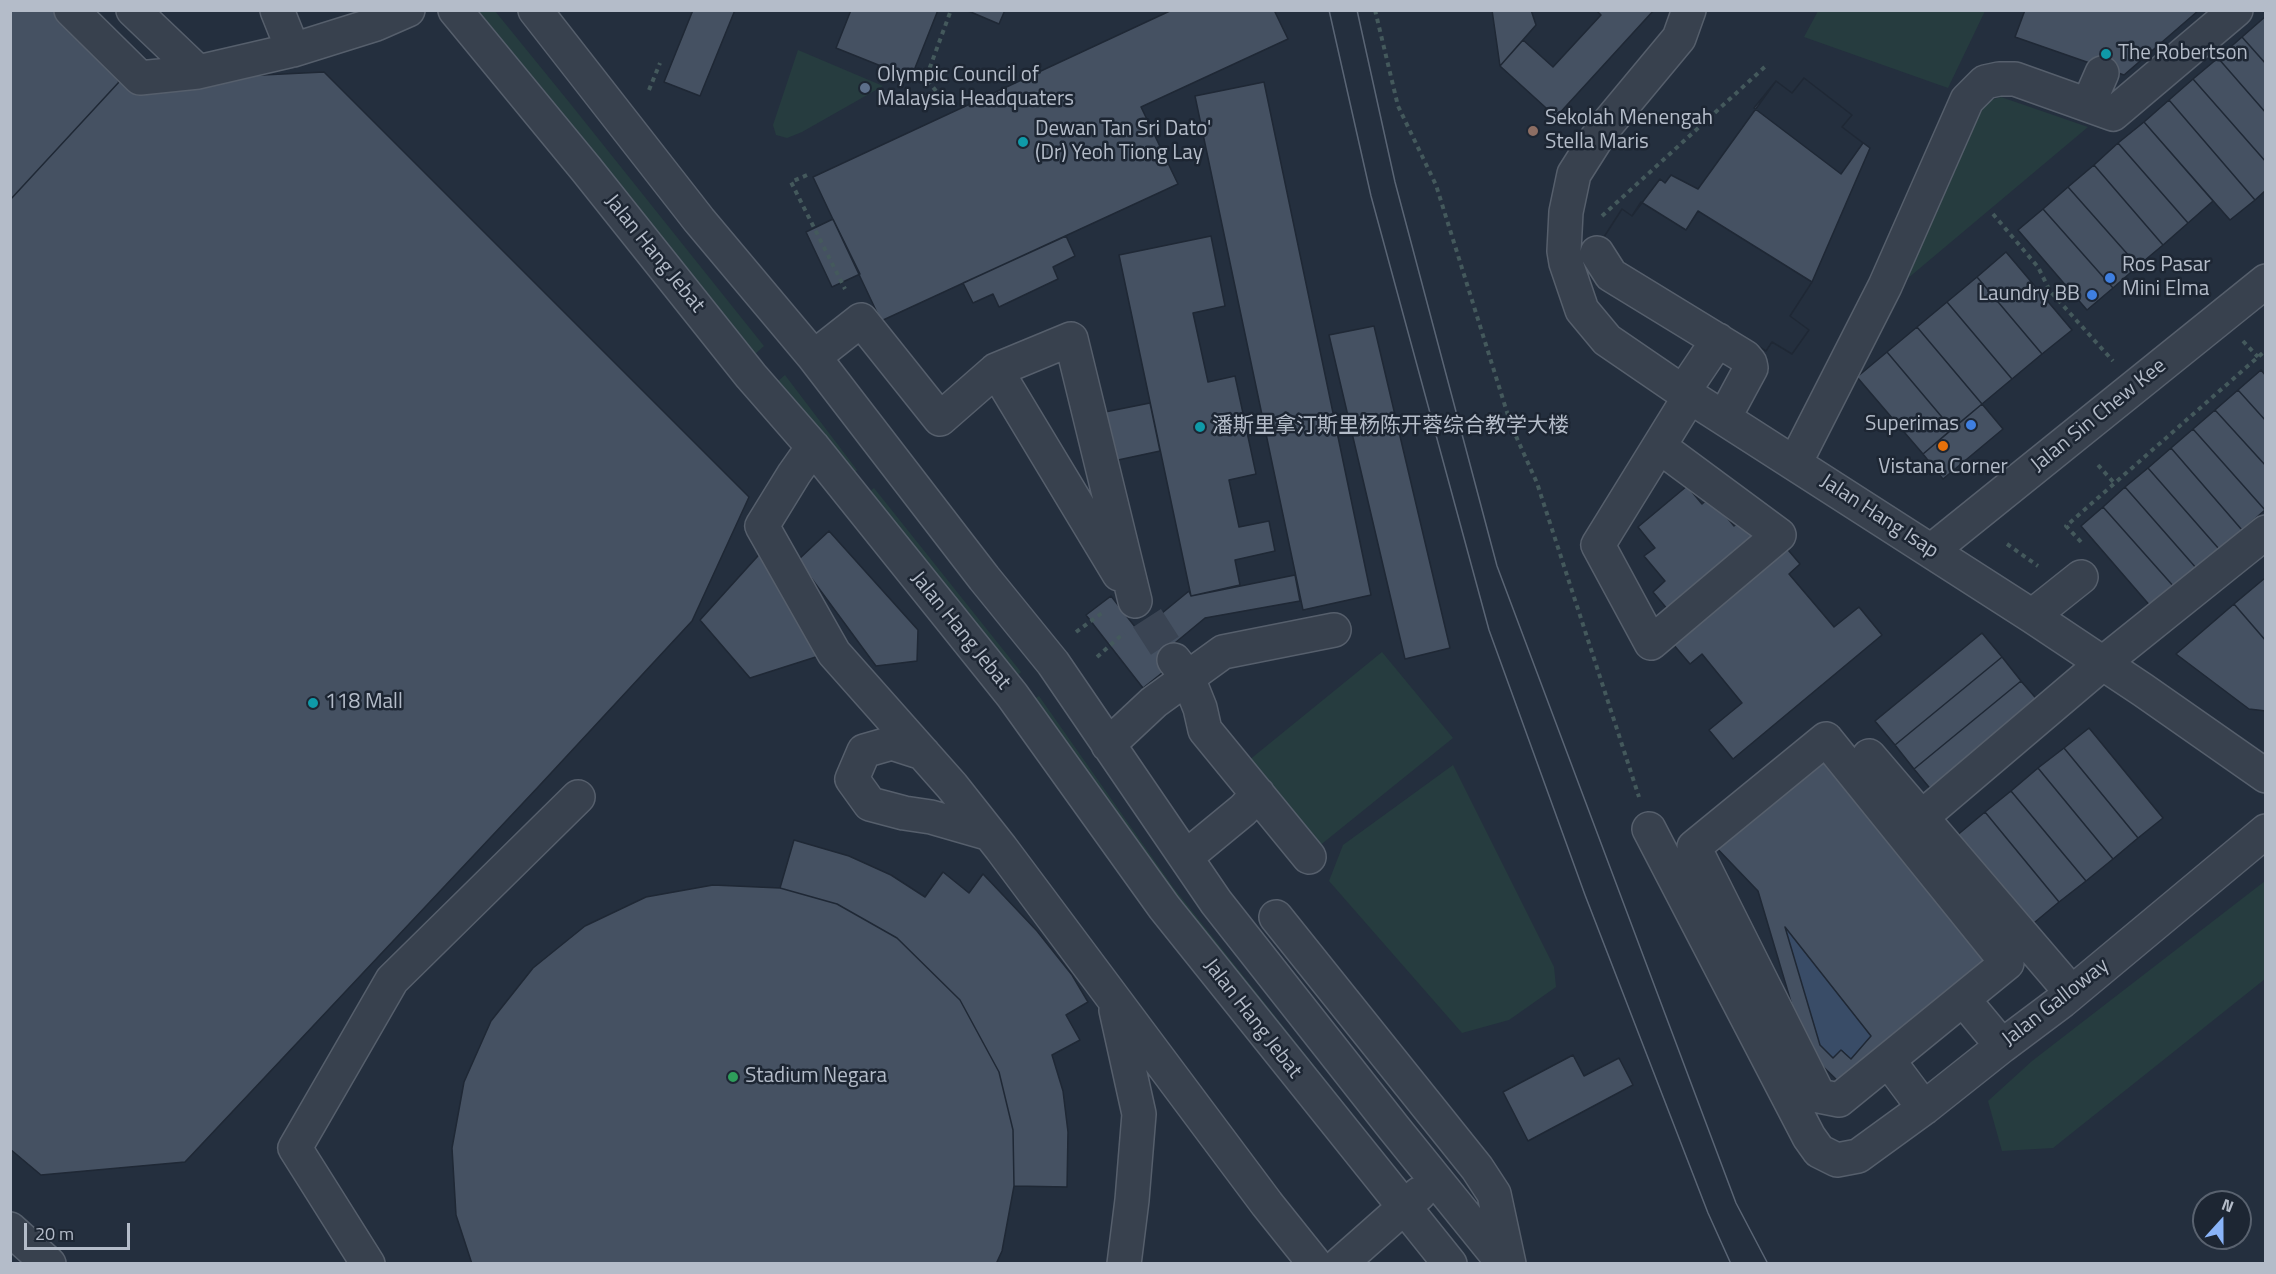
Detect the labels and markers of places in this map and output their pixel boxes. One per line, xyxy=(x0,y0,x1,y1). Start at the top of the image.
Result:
place label: The Robertson xyxy=(2118,41,2248,67)
marker: The Robertson xyxy=(2099,47,2113,61)
place label: Olympic Council of Malaysia Headquaters xyxy=(877,63,1074,113)
marker: Olympic Council of Malaysia Headquaters xyxy=(858,81,872,95)
place label: Sekolah Menengah Stella Maris xyxy=(1545,106,1713,156)
place label: Dewan Tan Sri Dato' (Dr) Yeoh Tiong Lay xyxy=(1035,117,1211,167)
marker: Sekolah Menengah Stella Maris xyxy=(1526,124,1540,138)
marker: Dewan Tan Sri Dato' (Dr) Yeoh Tiong Lay xyxy=(1016,135,1030,149)
place label: Ros Pasar Mini Elma xyxy=(2122,253,2211,303)
marker: Ros Pasar Mini Elma xyxy=(2103,271,2117,285)
place label: Laundry BB xyxy=(1978,282,2080,308)
marker: Laundry BB xyxy=(2085,288,2099,302)
place label: Superimas xyxy=(1865,412,1959,438)
place label: 潘斯里拿汀斯里杨陈开蓉综合教学大楼 xyxy=(1212,414,1569,440)
marker: Superimas xyxy=(1964,418,1978,432)
marker: 潘斯里拿汀斯里杨陈开蓉综合教学大楼 xyxy=(1193,420,1207,434)
marker: Vistana Corner xyxy=(1936,439,1950,453)
place label: Vistana Corner xyxy=(1878,455,2008,481)
place label: 118 Mall xyxy=(325,690,403,716)
marker: 118 Mall xyxy=(306,696,320,710)
place label: Stadium Negara xyxy=(745,1064,887,1090)
marker: Stadium Negara xyxy=(726,1070,740,1084)

